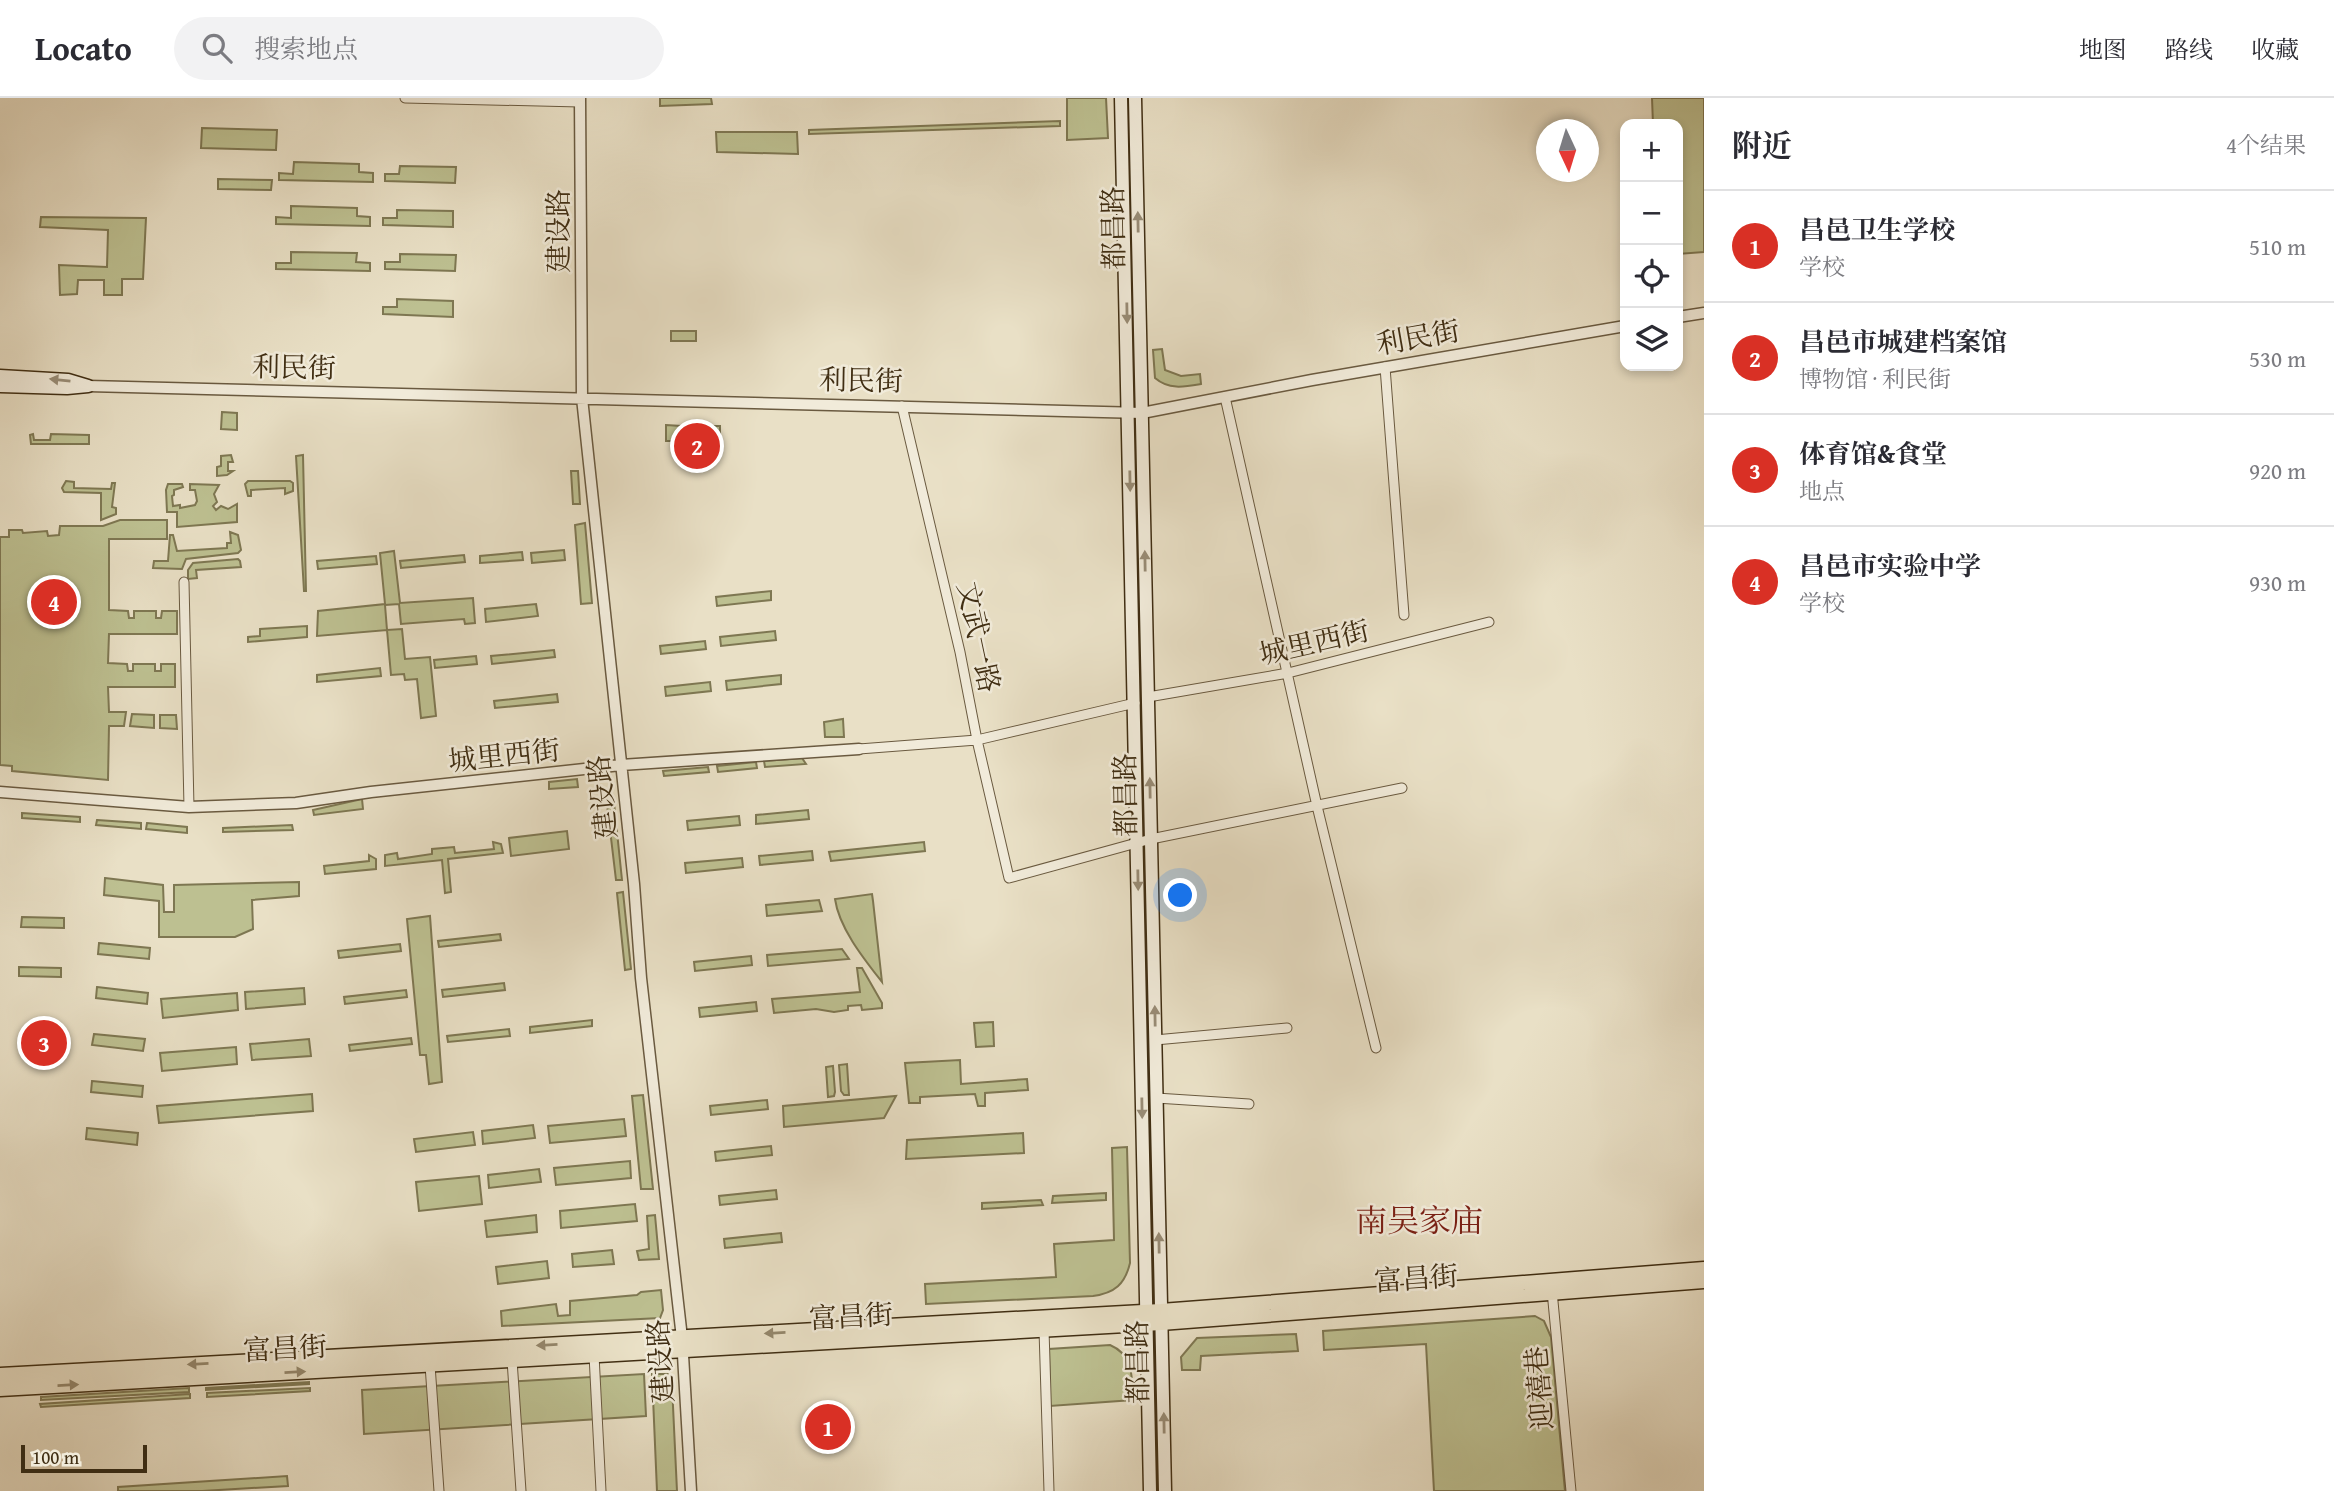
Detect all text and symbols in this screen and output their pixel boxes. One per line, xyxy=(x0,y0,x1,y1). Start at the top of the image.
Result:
search box xyxy=(174,17,664,80)
text: Locato xyxy=(35,24,132,72)
icon: search xyxy=(198,29,236,67)
text: 搜索地点 xyxy=(254,29,358,68)
text: 地图 xyxy=(2079,32,2127,67)
text: 路线 xyxy=(2165,32,2213,67)
text: 收藏 xyxy=(2251,32,2299,67)
north arrow xyxy=(1536,119,1599,182)
map controls xyxy=(1620,119,1683,371)
button: + xyxy=(1620,119,1683,182)
text: 附近 xyxy=(1732,123,1792,167)
text: 4个结果 xyxy=(2226,128,2306,161)
button: − xyxy=(1620,182,1683,245)
street label: 都昌路 xyxy=(1091,186,1134,270)
street label: 建设路 xyxy=(537,189,578,273)
text: 昌邑卫生学校 xyxy=(1799,210,1955,249)
one-way arrow xyxy=(1132,211,1143,233)
text: 1 xyxy=(1749,230,1761,263)
text: 510 m xyxy=(2249,230,2306,263)
button: locate xyxy=(1620,245,1683,308)
text: 学校 xyxy=(1799,250,1845,283)
one-way arrow xyxy=(1121,302,1132,324)
button: layers xyxy=(1620,308,1683,371)
street label: 利民街 xyxy=(1373,309,1463,364)
text: 昌邑市城建档案馆 xyxy=(1799,322,2007,361)
text: 2 xyxy=(1749,342,1761,375)
text: 530 m xyxy=(2249,342,2306,375)
street label: 利民街 xyxy=(252,345,336,388)
street label: 利民街 xyxy=(819,358,903,401)
text: 博物馆 · 利民街 xyxy=(1799,362,1951,395)
one-way arrow xyxy=(49,374,71,385)
pin: 2 xyxy=(674,420,720,472)
text: 体育馆&食堂 xyxy=(1799,434,1947,473)
text: 3 xyxy=(1749,454,1761,487)
text: 920 m xyxy=(2249,454,2306,487)
one-way arrow xyxy=(1125,470,1136,492)
text: 地点 xyxy=(1799,474,1845,507)
text: 昌邑市实验中学 xyxy=(1799,546,1981,585)
one-way arrow xyxy=(1139,550,1151,572)
text: 4 xyxy=(1749,566,1761,599)
text: 930 m xyxy=(2249,566,2306,599)
pin: 4 xyxy=(31,576,77,628)
street label: 文武一路 xyxy=(948,578,1011,696)
text: 学校 xyxy=(1799,586,1845,619)
street label: 城里西街 xyxy=(1255,609,1373,674)
street label: 城里西街 xyxy=(446,728,562,781)
street label: 建设路 xyxy=(577,753,626,841)
street label: 都昌路 xyxy=(1103,753,1146,837)
one-way arrow xyxy=(1144,777,1155,799)
one-way arrow xyxy=(1132,869,1144,891)
your location xyxy=(1163,878,1197,912)
one-way arrow xyxy=(1149,1004,1160,1026)
pin: 3 xyxy=(21,1017,67,1069)
one-way arrow xyxy=(1136,1097,1148,1119)
district label: 南吴家庙 xyxy=(1355,1197,1483,1244)
one-way arrow xyxy=(1153,1232,1165,1254)
street label: 富昌街 xyxy=(1373,1254,1459,1301)
street label: 富昌街 xyxy=(808,1293,894,1338)
street label: 建设路 xyxy=(636,1318,683,1404)
street label: 都昌路 xyxy=(1115,1320,1158,1404)
street label: 富昌街 xyxy=(242,1325,328,1370)
one-way arrow xyxy=(763,1327,785,1338)
one-way arrow xyxy=(536,1340,558,1351)
street label: 迎禧巷 xyxy=(1514,1344,1563,1432)
one-way arrow xyxy=(187,1359,209,1370)
one-way arrow xyxy=(285,1367,307,1378)
one-way arrow xyxy=(57,1380,79,1391)
pin: 1 xyxy=(805,1401,851,1453)
one-way arrow xyxy=(1158,1412,1169,1434)
scale bar xyxy=(21,1442,147,1474)
text: 100 m xyxy=(32,1443,79,1471)

